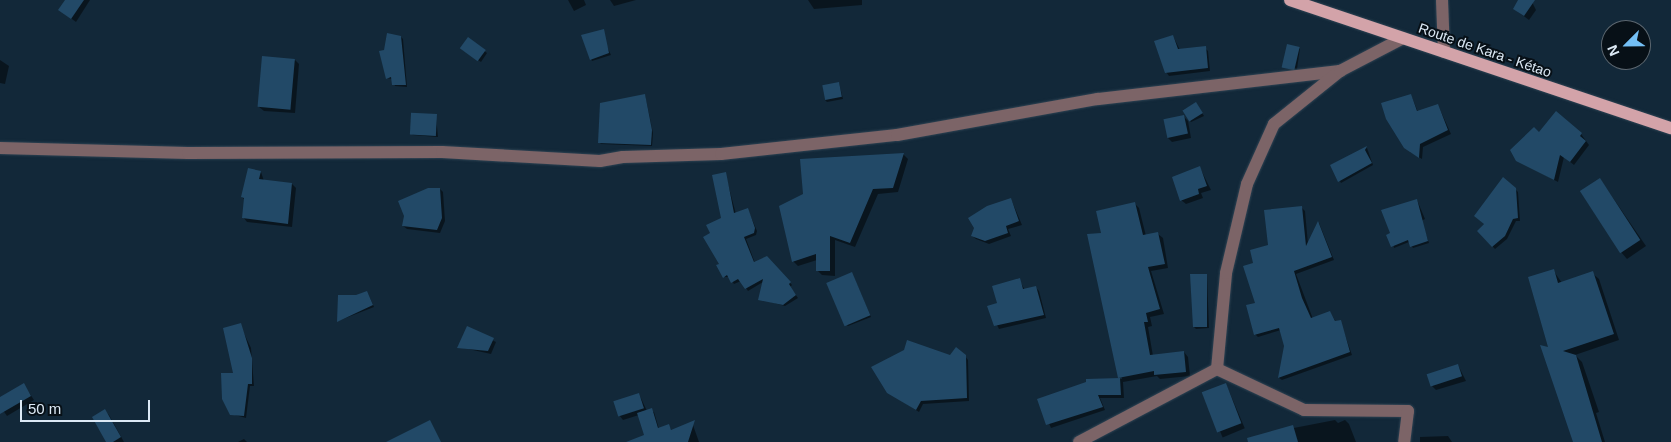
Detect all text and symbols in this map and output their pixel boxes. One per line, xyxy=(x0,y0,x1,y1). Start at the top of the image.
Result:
street label: Route de Kara - Kétao xyxy=(1416,19,1554,81)
north arrow xyxy=(1601,20,1651,70)
text: N xyxy=(1604,43,1622,58)
scale bar xyxy=(22,390,152,422)
text: 50 m xyxy=(28,400,61,417)

